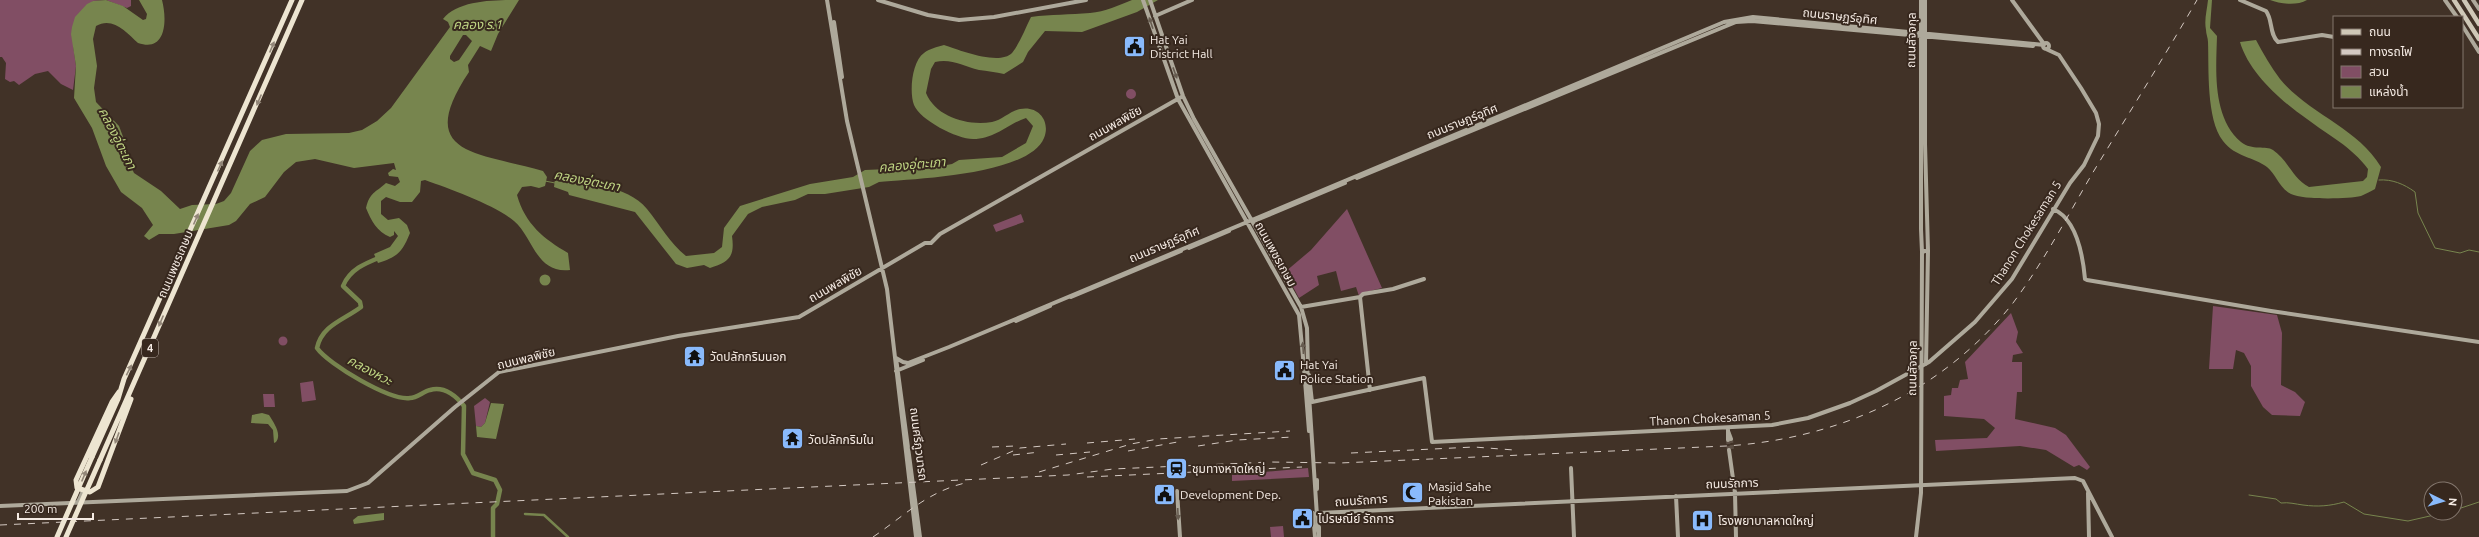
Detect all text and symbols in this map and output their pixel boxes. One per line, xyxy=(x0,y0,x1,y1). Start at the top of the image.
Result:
street label: ถนนราษฏร์อุทิศ xyxy=(1802,6,1878,27)
street label: ถนนสัจจกุล xyxy=(1904,12,1919,68)
legend xyxy=(2333,16,2463,108)
water label: คลอง ร.1 xyxy=(453,17,503,31)
one-way arrow xyxy=(1148,17,1154,29)
text: ถนน xyxy=(2369,25,2391,38)
public building icon: Hat Yai District Hall xyxy=(1122,33,1148,59)
place label: Hat Yai District Hall xyxy=(1150,33,1213,60)
one-way arrow xyxy=(269,41,275,52)
text: ทางรถไฟ xyxy=(2369,45,2412,58)
text: สวน xyxy=(2369,65,2389,78)
one-way arrow xyxy=(1172,67,1178,79)
text: แหล่งน้ำ xyxy=(2369,83,2408,98)
one-way arrow xyxy=(256,95,262,107)
street label: ถนนราษฏร์อุทิศ xyxy=(1425,101,1500,142)
street label: ถนนพลพิชัย xyxy=(1086,103,1144,143)
water label: คลองอู่ตะเภา xyxy=(95,105,140,173)
water label: คลองอุ่ตะเภา xyxy=(878,154,947,176)
one-way arrow xyxy=(217,160,223,172)
water label: คลองอุ่ตะเภา xyxy=(552,167,622,195)
street label: Thanon Chokesaman 5 xyxy=(1988,178,2064,288)
one-way arrow xyxy=(194,212,200,224)
street label: ถนนเพชรเกษม xyxy=(1253,219,1299,289)
street label: ถนนราษฏร์อุทิศ xyxy=(1127,223,1202,266)
street label: ถนนเพชรเกษม xyxy=(155,228,195,300)
street label: ถนนพลพิชัย xyxy=(806,264,864,304)
one-way arrow xyxy=(158,316,164,327)
road number: 4 xyxy=(142,339,158,357)
street label: ถนนสัจจกุล xyxy=(1905,340,1920,396)
one-way arrow xyxy=(1300,342,1307,354)
temple icon: วัดปลักกริมนอก xyxy=(682,343,708,369)
street label: ถนนพลพิชัย xyxy=(496,345,556,371)
place label: วัดปลักกริมนอก xyxy=(710,350,786,363)
water label: คลองหวะ xyxy=(345,352,396,388)
public building icon: Hat Yai Police Station xyxy=(1271,358,1297,384)
place label: Hat Yai Police Station xyxy=(1300,358,1374,385)
one-way arrow xyxy=(126,364,132,376)
street label: ถนนศรีภูวนารถ xyxy=(907,407,930,482)
street label: Thanon Chokesaman 5 xyxy=(1649,408,1771,428)
temple icon: วัดปลักกริมใน xyxy=(780,426,806,452)
one-way arrow xyxy=(114,433,120,445)
place label: วัดปลักกริมใน xyxy=(808,433,874,446)
station icon: ชุมทางหาดใหญ่ xyxy=(1163,455,1189,481)
place label: ชุมทางหาดใหญ่ xyxy=(1192,462,1265,476)
one-way arrow xyxy=(81,470,87,481)
street label: ถนนรัถการ xyxy=(1705,476,1759,490)
mosque icon: Masjid Sahe Pakistan xyxy=(1399,480,1425,506)
place label: Masjid Sahe Pakistan xyxy=(1428,480,1491,507)
public building icon: Development Dep. xyxy=(1151,481,1177,507)
north arrow xyxy=(2423,481,2463,521)
place label: Development Dep. xyxy=(1180,488,1281,501)
street label: ถนนรัถการ xyxy=(1334,492,1388,508)
scale bar xyxy=(18,495,93,521)
text: N xyxy=(2447,497,2459,506)
text: 200 m xyxy=(24,502,57,515)
public building icon: ไปรษณีย์ รัถการ xyxy=(1289,505,1315,531)
hospital icon: โรงพยาบาลหาดใหญ่ xyxy=(1690,507,1716,533)
one-way arrow xyxy=(1175,508,1182,520)
place label: ไปรษณีย์ รัถการ xyxy=(1317,512,1394,525)
place label: โรงพยาบาลหาดใหญ่ xyxy=(1718,514,1814,527)

